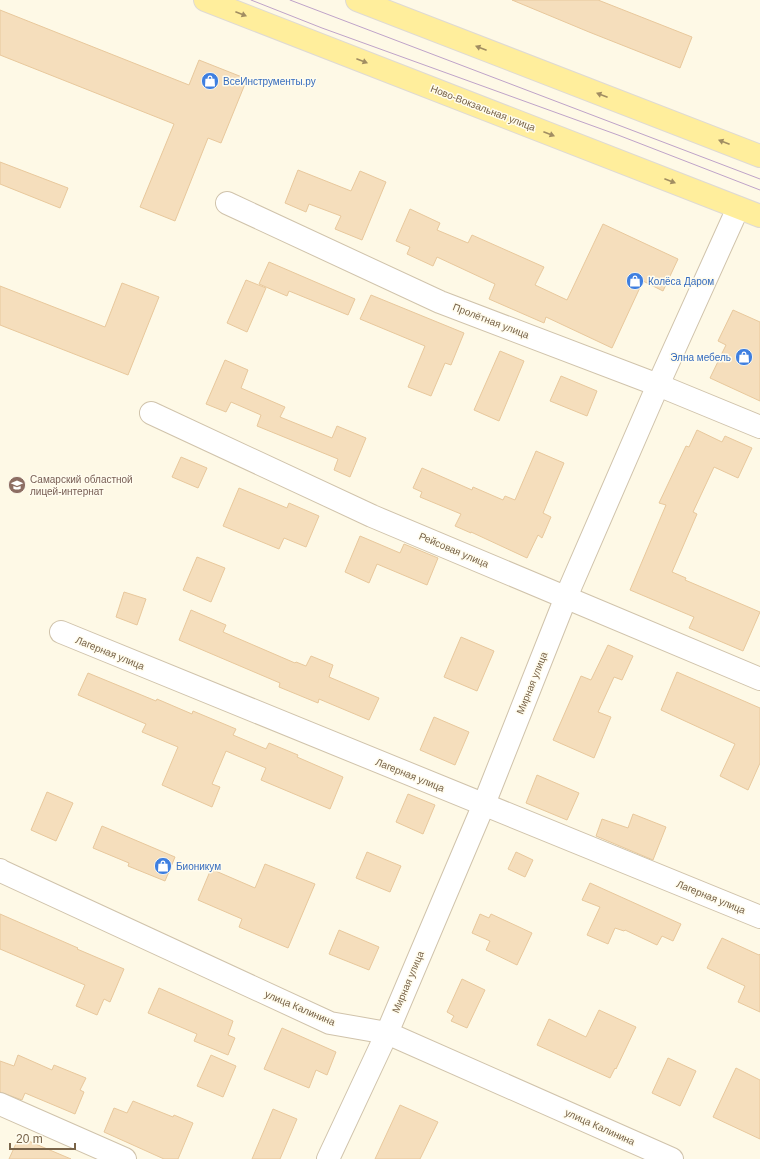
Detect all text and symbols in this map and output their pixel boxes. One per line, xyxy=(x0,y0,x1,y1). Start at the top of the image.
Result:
one-way arrow xyxy=(236,12,248,18)
one-way arrow xyxy=(475,45,487,51)
one-way arrow xyxy=(357,59,369,65)
shop icon: ВсеИнструменты.ру xyxy=(200,71,220,91)
place label: ВсеИнструменты.ру xyxy=(223,76,316,87)
street label: Ново-Вокзальная улица xyxy=(429,83,537,133)
one-way arrow xyxy=(596,92,608,98)
one-way arrow xyxy=(543,131,554,137)
one-way arrow xyxy=(717,139,729,145)
one-way arrow xyxy=(664,179,676,185)
shop icon: Колёса Даром xyxy=(625,271,645,291)
place label: Колёса Даром xyxy=(648,276,714,287)
street label: Пролётная улица xyxy=(451,301,531,341)
shop icon: Элна мебель xyxy=(734,347,754,367)
place label: Элна мебель xyxy=(670,352,731,363)
place label: Самарский областной лицей-интернат xyxy=(30,474,133,497)
school or university icon: Самарский областной лицей-интернат xyxy=(7,475,27,495)
street label: Рейсовая улица xyxy=(418,530,491,570)
street label: Лагерная улица xyxy=(74,634,147,672)
street label: Мирная улица xyxy=(514,650,550,716)
street label: Лагерная улица xyxy=(374,756,447,794)
shop icon: Бионикум xyxy=(153,856,173,876)
place label: Бионикум xyxy=(176,861,221,872)
street label: Лагерная улица xyxy=(675,878,748,916)
street label: Мирная улица xyxy=(390,949,426,1015)
street label: улица Калинина xyxy=(263,988,337,1028)
street label: улица Калинина xyxy=(563,1107,637,1148)
scale bar xyxy=(10,1125,75,1151)
text: 20 m xyxy=(16,1132,43,1146)

